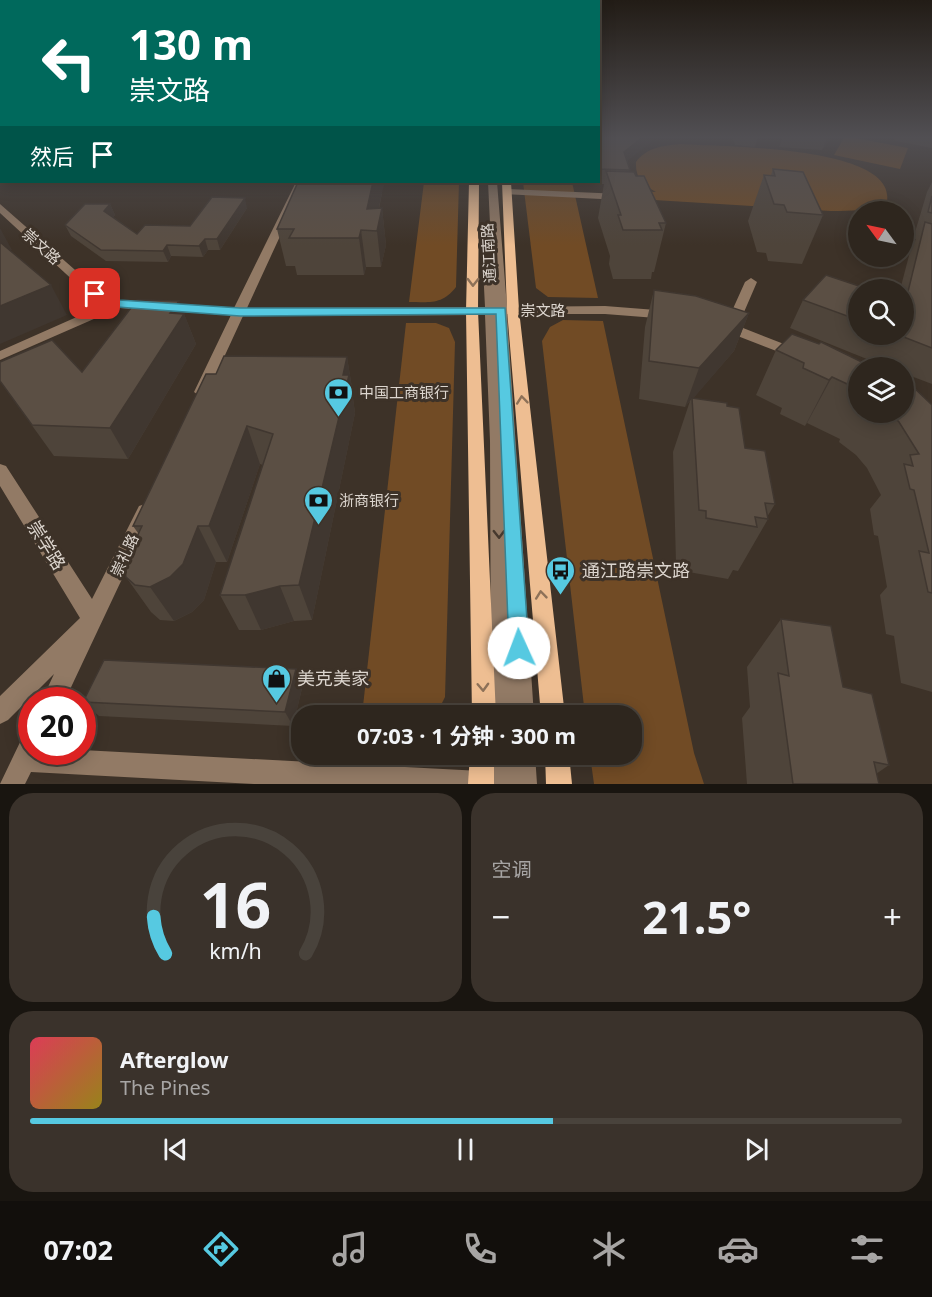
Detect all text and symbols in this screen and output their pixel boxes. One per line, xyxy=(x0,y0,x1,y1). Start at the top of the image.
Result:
text: 130 m xyxy=(129,15,253,72)
icon: left xyxy=(30,24,108,102)
text: 崇文路 xyxy=(129,71,210,108)
icon: arrive xyxy=(86,138,119,171)
text: 然后 xyxy=(30,141,74,171)
north arrow xyxy=(848,201,914,267)
map controls xyxy=(848,201,914,423)
street label: 通江南路 xyxy=(476,223,500,283)
street label: 崇文路 xyxy=(19,224,65,268)
pin xyxy=(69,268,120,319)
icon: arrive xyxy=(78,277,111,310)
one-way arrow xyxy=(466,277,479,286)
button: search xyxy=(848,279,914,345)
street label: 崇文路 xyxy=(520,300,566,320)
button: layers xyxy=(848,357,914,423)
bank icon: 中国工商银行 xyxy=(322,376,354,418)
place label: 中国工商银行 xyxy=(359,382,449,402)
one-way arrow xyxy=(516,396,529,405)
bank icon: 浙商银行 xyxy=(302,484,334,526)
place label: 浙商银行 xyxy=(339,490,399,510)
street label: 崇学路 xyxy=(23,516,71,574)
one-way arrow xyxy=(493,529,505,538)
street label: 崇礼路 xyxy=(105,530,143,580)
bus stop icon: 通江路崇文路 xyxy=(545,554,577,596)
place label: 通江路崇文路 xyxy=(582,558,690,582)
one-way arrow xyxy=(535,590,548,599)
position arrow xyxy=(487,616,551,680)
shop icon: 美克美家 xyxy=(260,662,292,704)
place label: 美克美家 xyxy=(297,666,369,690)
one-way arrow xyxy=(477,682,489,691)
speed limit sign: 20 xyxy=(18,687,96,765)
text: 07:03 · 1 分钟 · 300 m xyxy=(357,720,576,750)
text: 空调 xyxy=(492,856,532,883)
text: 16 xyxy=(200,861,271,946)
text: 21.5° xyxy=(642,886,751,947)
text: − xyxy=(492,894,510,939)
text: + xyxy=(883,894,902,939)
text: km/h xyxy=(209,937,262,966)
text: Afterglow xyxy=(120,1044,229,1074)
text: The Pines xyxy=(120,1074,210,1101)
icon: previous xyxy=(159,1133,192,1166)
icon: pause xyxy=(449,1133,482,1166)
icon: next xyxy=(740,1133,773,1166)
icon: directions xyxy=(200,1228,242,1270)
icon: music xyxy=(329,1228,371,1270)
icon: phone xyxy=(459,1228,501,1270)
icon: climate xyxy=(588,1228,630,1270)
icon: car xyxy=(717,1228,759,1270)
icon: filters xyxy=(846,1228,888,1270)
text: 07:02 xyxy=(44,1231,113,1268)

